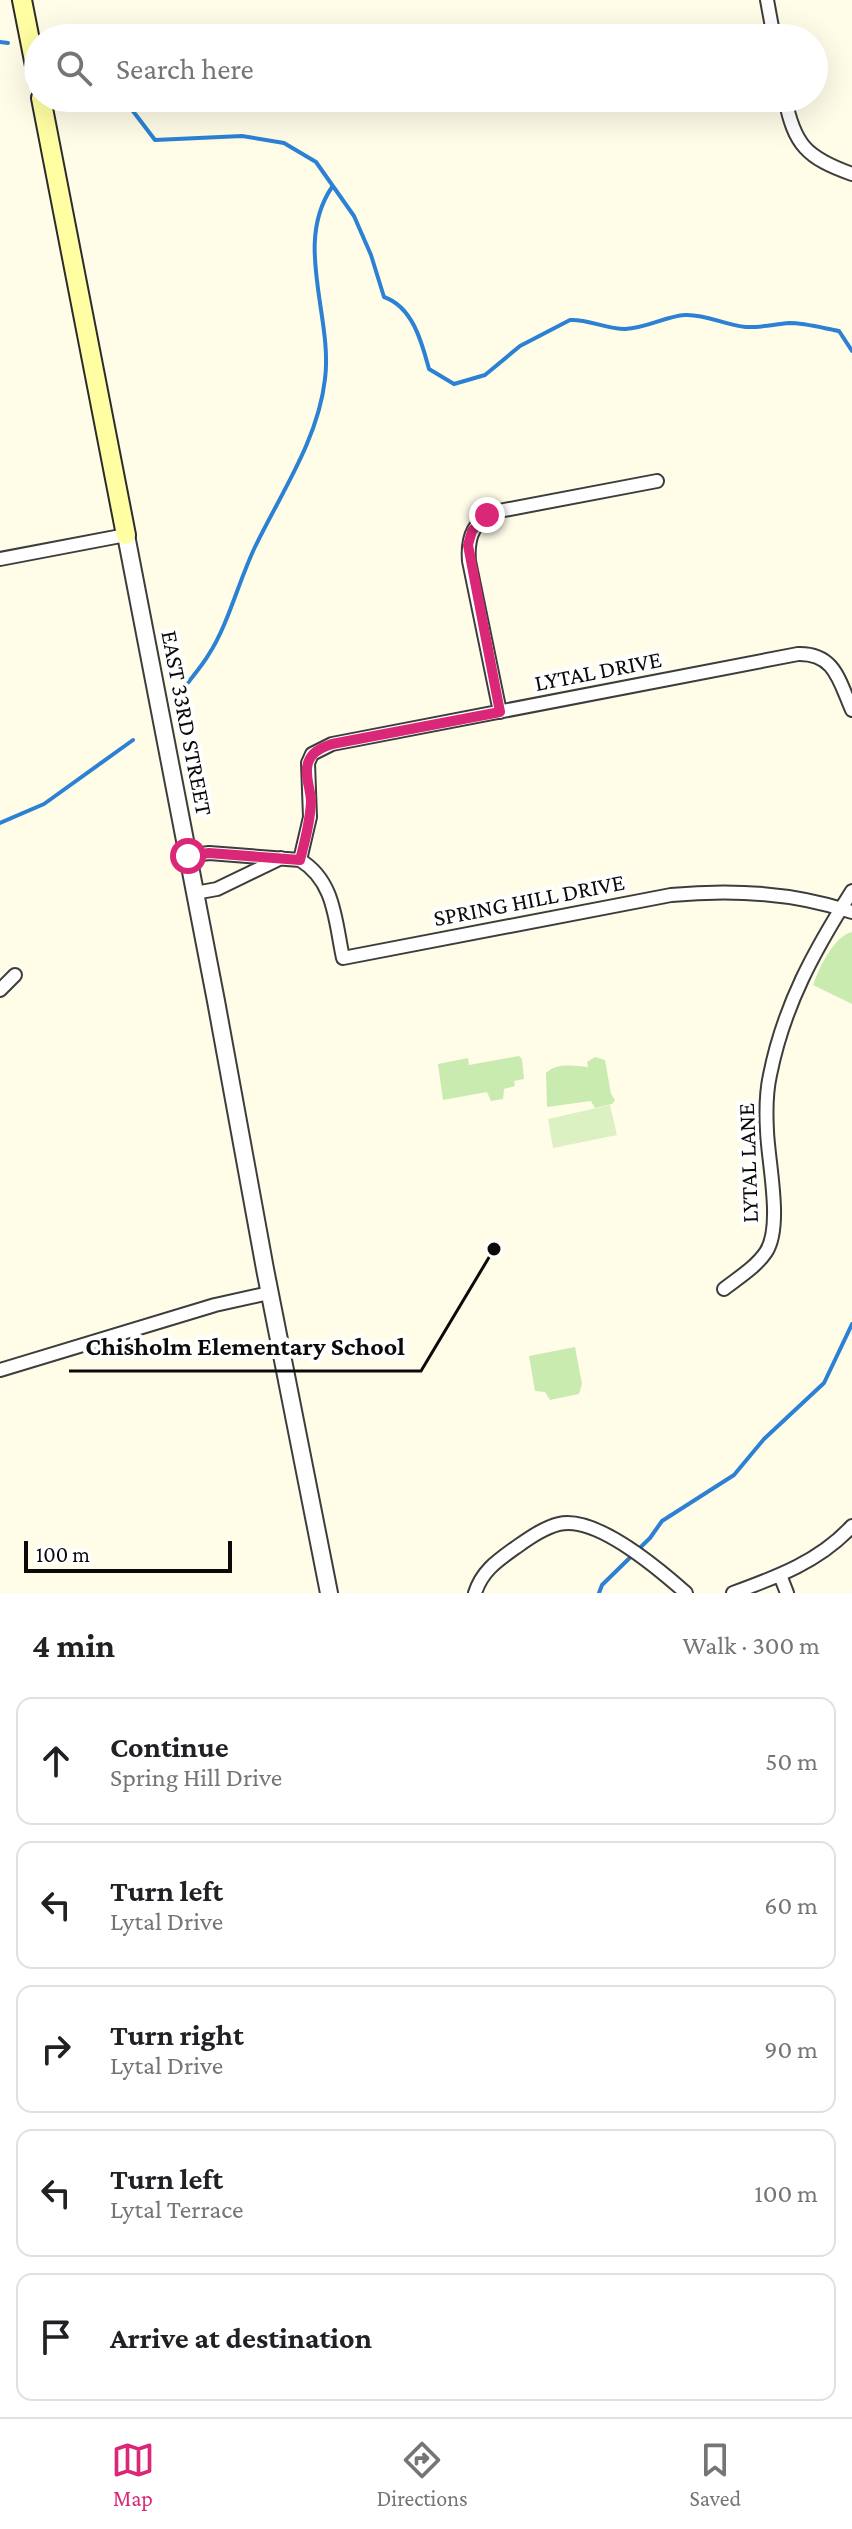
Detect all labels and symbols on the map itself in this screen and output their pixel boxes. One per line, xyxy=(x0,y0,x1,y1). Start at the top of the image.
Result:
route end xyxy=(469,497,505,533)
street label: EAST 33RD STREET xyxy=(156,628,219,818)
street label: LYTAL DRIVE xyxy=(532,645,664,696)
route start xyxy=(170,838,206,874)
street label: SPRING HILL DRIVE xyxy=(431,868,627,931)
street label: LYTAL LANE xyxy=(732,1102,763,1224)
callout: Chisholm Elementary School xyxy=(69,1321,421,1371)
text: Chisholm Elementary School xyxy=(85,1332,405,1361)
scale bar xyxy=(24,1537,232,1573)

